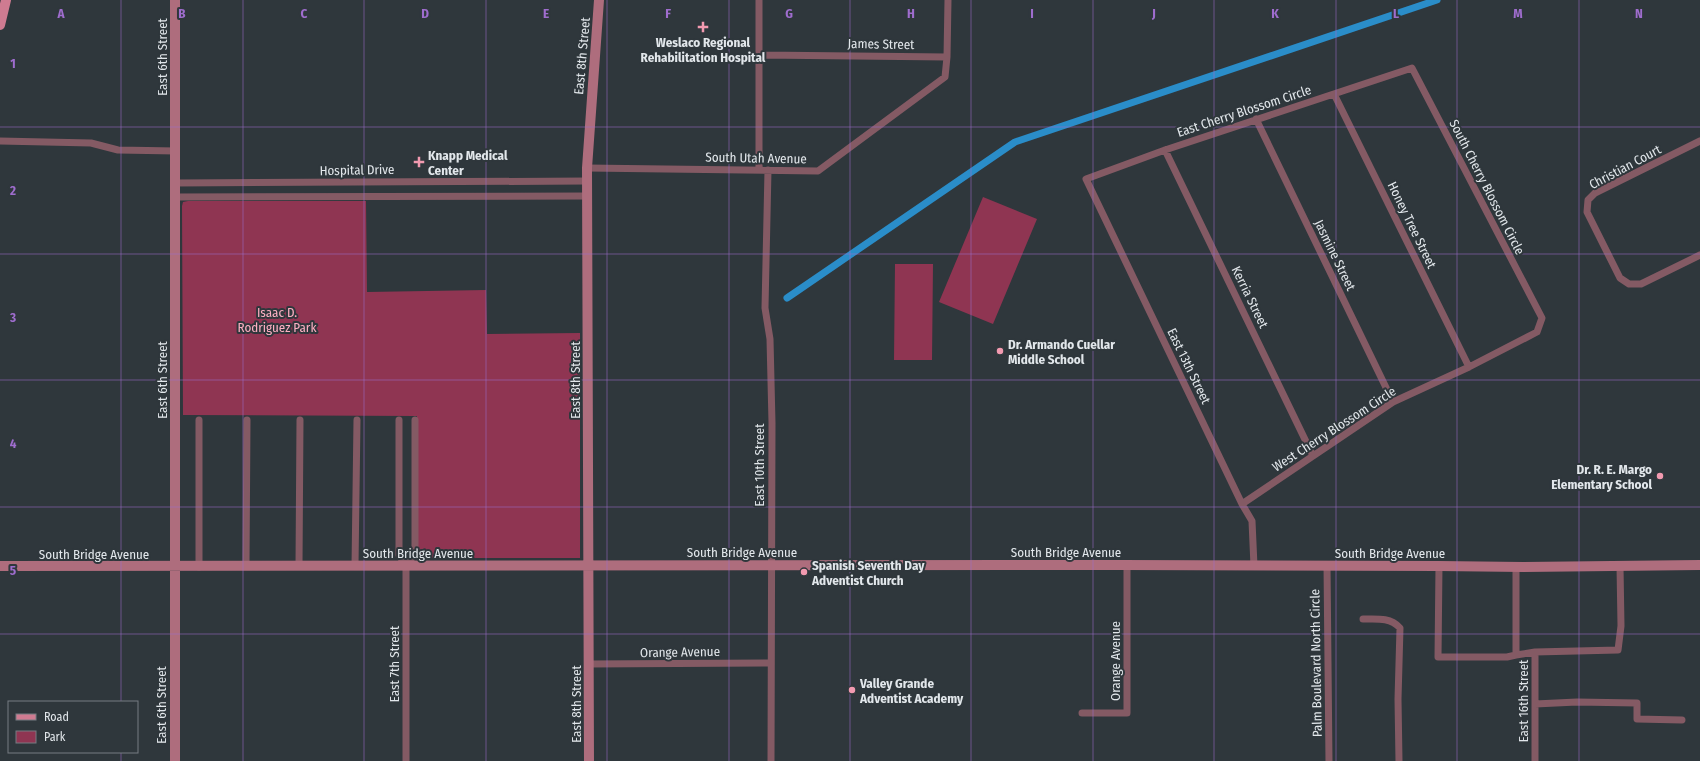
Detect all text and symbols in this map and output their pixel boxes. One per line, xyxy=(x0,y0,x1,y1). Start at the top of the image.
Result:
text: A xyxy=(56,6,65,21)
text: B xyxy=(178,6,186,21)
text: C xyxy=(301,6,308,21)
text: D xyxy=(421,6,429,21)
text: E xyxy=(543,6,549,21)
text: F xyxy=(665,6,671,21)
text: G xyxy=(785,6,793,21)
text: H xyxy=(907,6,915,21)
text: I xyxy=(1030,6,1034,21)
text: J xyxy=(1151,6,1156,21)
text: K xyxy=(1271,6,1279,21)
text: L xyxy=(1393,6,1399,21)
text: M xyxy=(1513,6,1523,21)
text: N xyxy=(1635,6,1643,21)
street label: East 8th Street xyxy=(571,16,593,95)
street label: East 6th Street xyxy=(155,17,170,96)
marker: Weslaco Regional Rehabilitation Hospital xyxy=(697,21,709,33)
place label: Weslaco Regional Rehabilitation Hospital xyxy=(641,35,766,65)
street label: James Street xyxy=(847,36,915,52)
text: 1 xyxy=(10,56,16,71)
street label: East Cherry Blossom Circle xyxy=(1175,82,1313,140)
street label: South Cherry Blossom Circle xyxy=(1446,117,1528,257)
street label: Christian Court xyxy=(1586,141,1664,192)
place label: Knapp Medical Center xyxy=(428,148,508,178)
street label: South Utah Avenue xyxy=(705,150,807,166)
marker: Knapp Medical Center xyxy=(413,156,425,168)
street label: Hospital Drive xyxy=(319,162,395,178)
street label: Honey Tree Street xyxy=(1385,179,1440,271)
text: 2 xyxy=(9,183,16,198)
street label: Jasmine Street xyxy=(1311,217,1359,294)
street label: Kerria Street xyxy=(1229,264,1272,331)
park label: Isaac D. Rodriguez Park xyxy=(238,305,317,335)
text: 3 xyxy=(9,310,16,325)
street label: East 13th Street xyxy=(1164,326,1214,407)
place label: Dr. Armando Cuellar Middle School xyxy=(1008,337,1115,367)
street label: East 6th Street xyxy=(155,340,170,419)
street label: East 8th Street xyxy=(568,340,583,419)
marker: Dr. Armando Cuellar Middle School xyxy=(995,346,1005,356)
street label: West Cherry Blossom Circle xyxy=(1269,383,1399,475)
street label: East 10th Street xyxy=(752,423,767,507)
text: 4 xyxy=(10,436,17,451)
place label: Dr. R. E. Margo Elementary School xyxy=(1551,462,1652,492)
marker: Dr. R. E. Margo Elementary School xyxy=(1655,471,1665,481)
street label: South Bridge Avenue xyxy=(687,545,797,560)
street label: South Bridge Avenue xyxy=(1011,545,1121,560)
street label: South Bridge Avenue xyxy=(363,546,473,561)
street label: South Bridge Avenue xyxy=(1335,546,1445,561)
street label: South Bridge Avenue xyxy=(39,547,149,562)
place label: Spanish Seventh Day Adventist Church xyxy=(811,558,925,588)
text: 5 xyxy=(10,563,16,578)
marker: Spanish Seventh Day Adventist Church xyxy=(799,567,809,577)
street label: Palm Boulevard North Circle xyxy=(1307,589,1325,737)
street label: Orange Avenue xyxy=(1108,621,1123,701)
street label: East 7th Street xyxy=(387,625,402,702)
street label: Orange Avenue xyxy=(640,644,720,660)
street label: East 16th Street xyxy=(1516,659,1531,742)
street label: East 8th Street xyxy=(569,664,584,743)
street label: East 6th Street xyxy=(154,665,169,744)
place label: Valley Grande Adventist Academy xyxy=(859,676,964,706)
marker: Valley Grande Adventist Academy xyxy=(847,685,857,695)
legend xyxy=(8,701,138,753)
text: Road xyxy=(44,710,69,724)
text: Park xyxy=(44,730,66,744)

